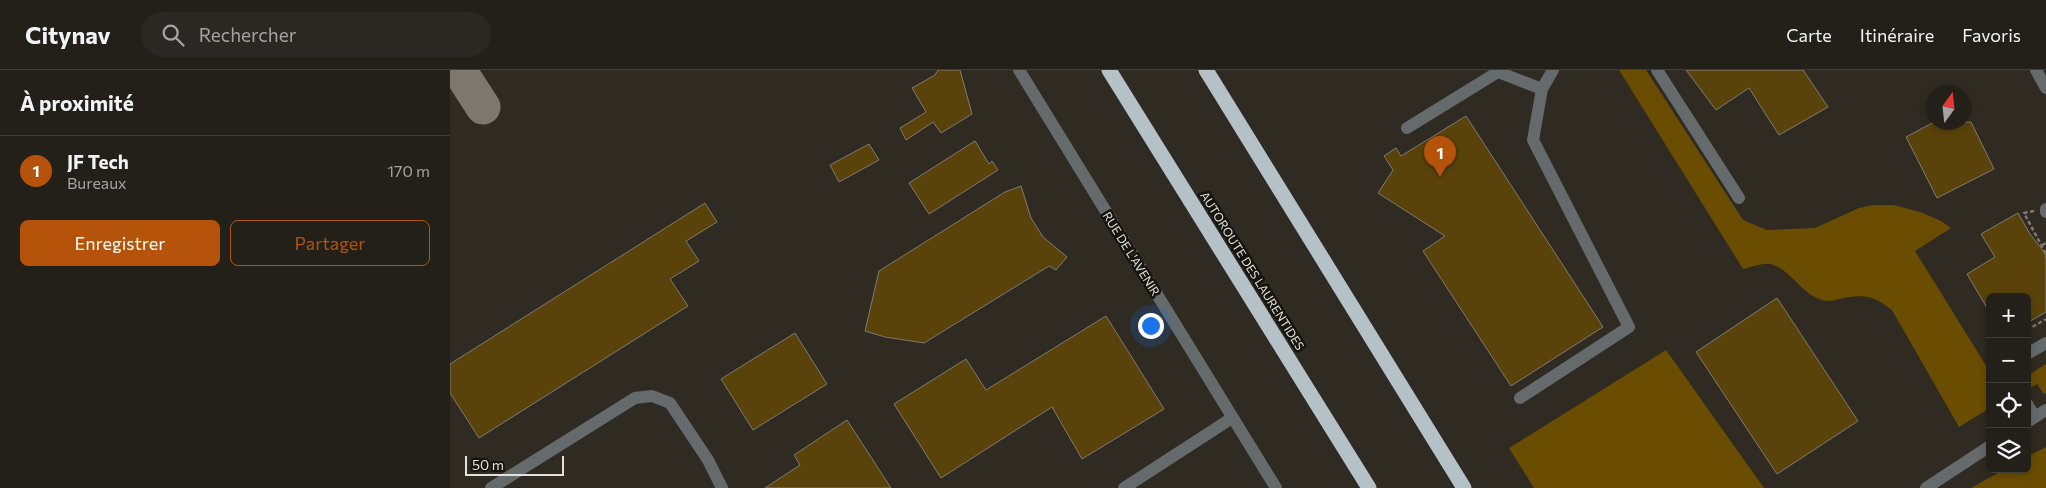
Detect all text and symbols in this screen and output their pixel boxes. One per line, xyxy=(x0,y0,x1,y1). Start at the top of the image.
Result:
search box xyxy=(141,12,491,57)
text: Citynav xyxy=(25,20,111,49)
icon: search xyxy=(159,21,187,49)
text: Rechercher xyxy=(199,23,296,46)
text: Carte xyxy=(1786,24,1832,46)
text: Itinéraire xyxy=(1860,24,1934,46)
text: Favoris xyxy=(1962,24,2021,46)
north arrow xyxy=(1926,85,1971,130)
text: À proximité xyxy=(20,90,134,115)
pin: 1 xyxy=(1424,136,1456,177)
text: JF Tech xyxy=(67,150,129,173)
text: 1 xyxy=(32,161,40,180)
text: 170 m xyxy=(387,161,430,180)
text: Bureaux xyxy=(67,173,127,192)
street label: AUTOROUTE DES LAURENTIDES xyxy=(1198,189,1308,352)
street label: RUE DE L'AVENIR xyxy=(1100,209,1163,298)
button: Enregistrer xyxy=(20,220,220,266)
button: Partager xyxy=(230,220,430,266)
map controls xyxy=(1986,293,2031,473)
button: + xyxy=(1986,293,2031,338)
your location xyxy=(1138,313,1164,339)
button: − xyxy=(1986,338,2031,383)
button: locate xyxy=(1986,383,2031,428)
button: layers xyxy=(1986,428,2031,473)
scale bar xyxy=(465,453,564,476)
text: 50 m xyxy=(472,456,504,473)

